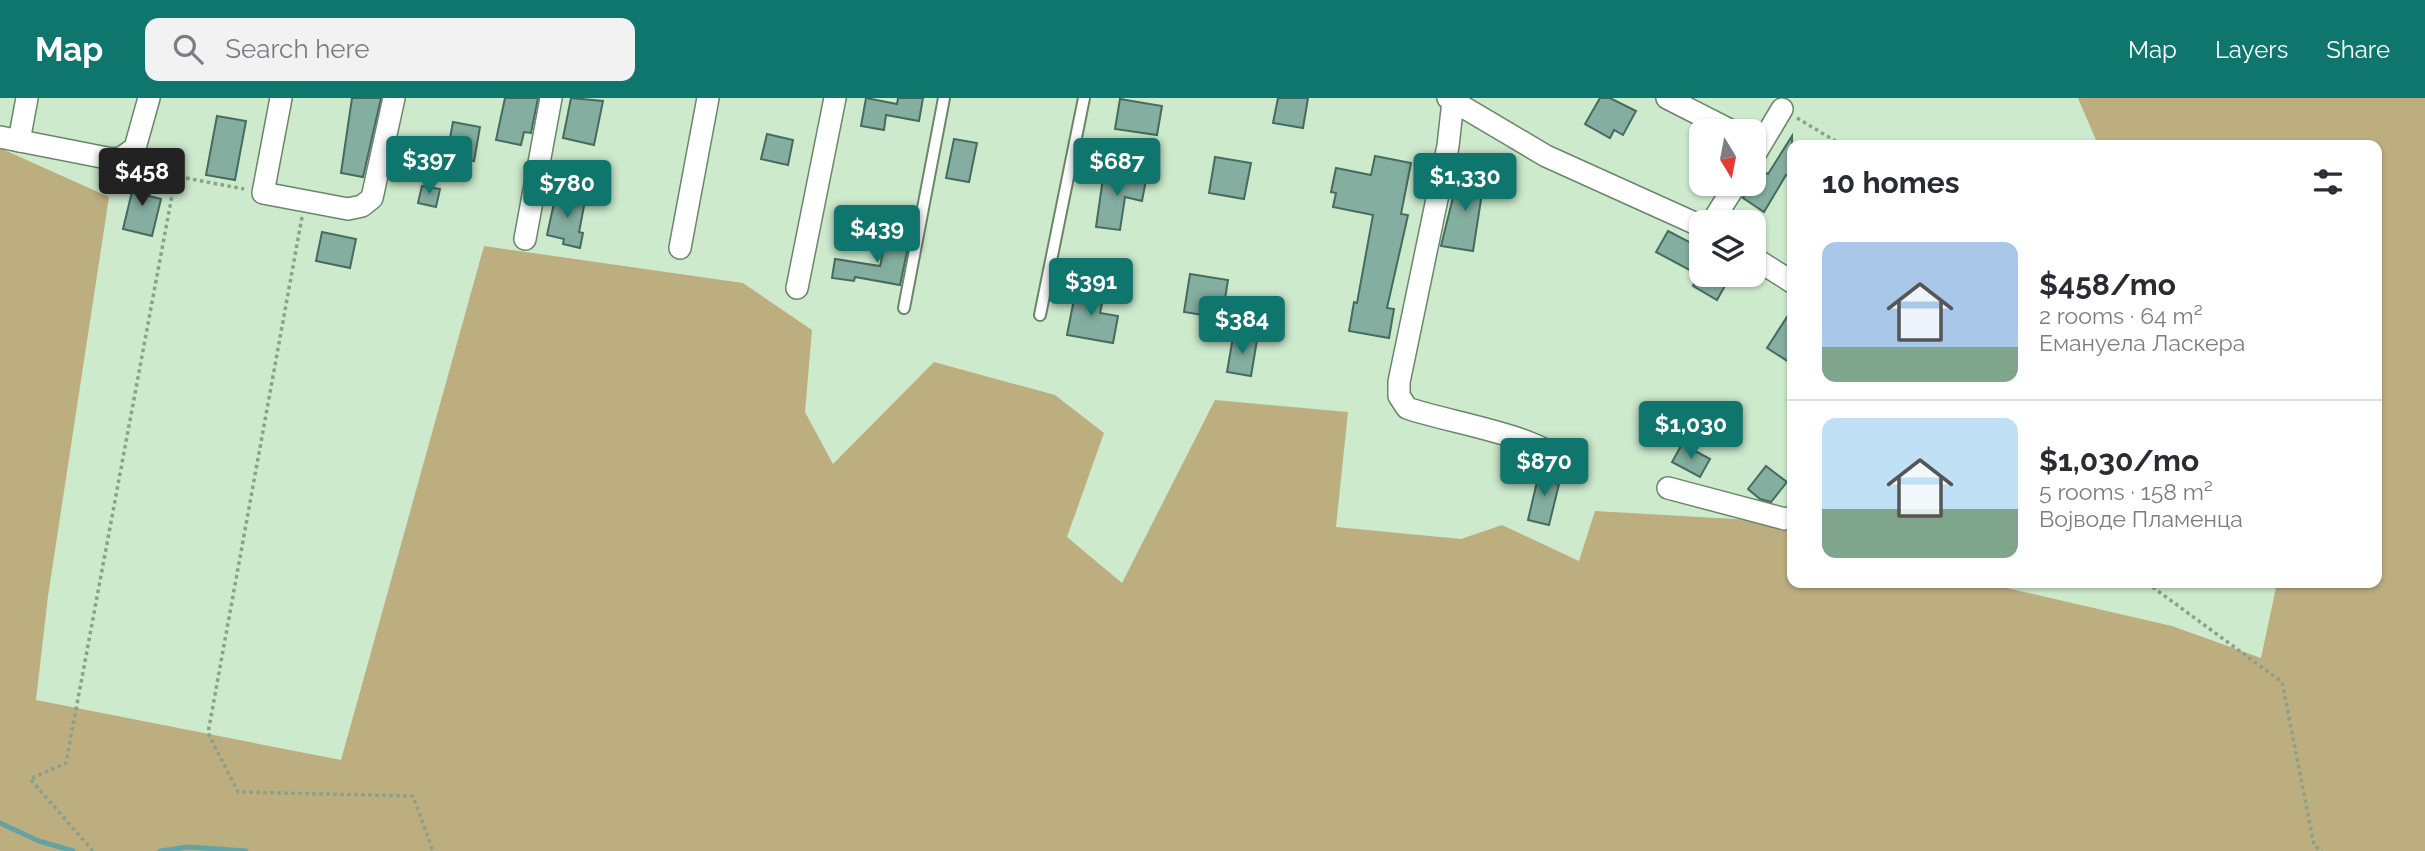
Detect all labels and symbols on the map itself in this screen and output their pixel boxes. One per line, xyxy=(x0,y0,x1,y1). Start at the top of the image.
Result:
north arrow xyxy=(1689,119,1766,196)
pin: $397 xyxy=(388,136,470,196)
pin: $687 xyxy=(1076,139,1158,198)
pin: $458 xyxy=(101,148,183,208)
pin: $1,330 xyxy=(1408,153,1522,213)
pin: $780 xyxy=(526,160,608,220)
pin: $439 xyxy=(836,206,918,265)
pin: $391 xyxy=(1050,258,1132,318)
pin: $384 xyxy=(1201,296,1283,356)
pin: $1,030 xyxy=(1634,402,1748,461)
pin: $870 xyxy=(1503,438,1585,498)

